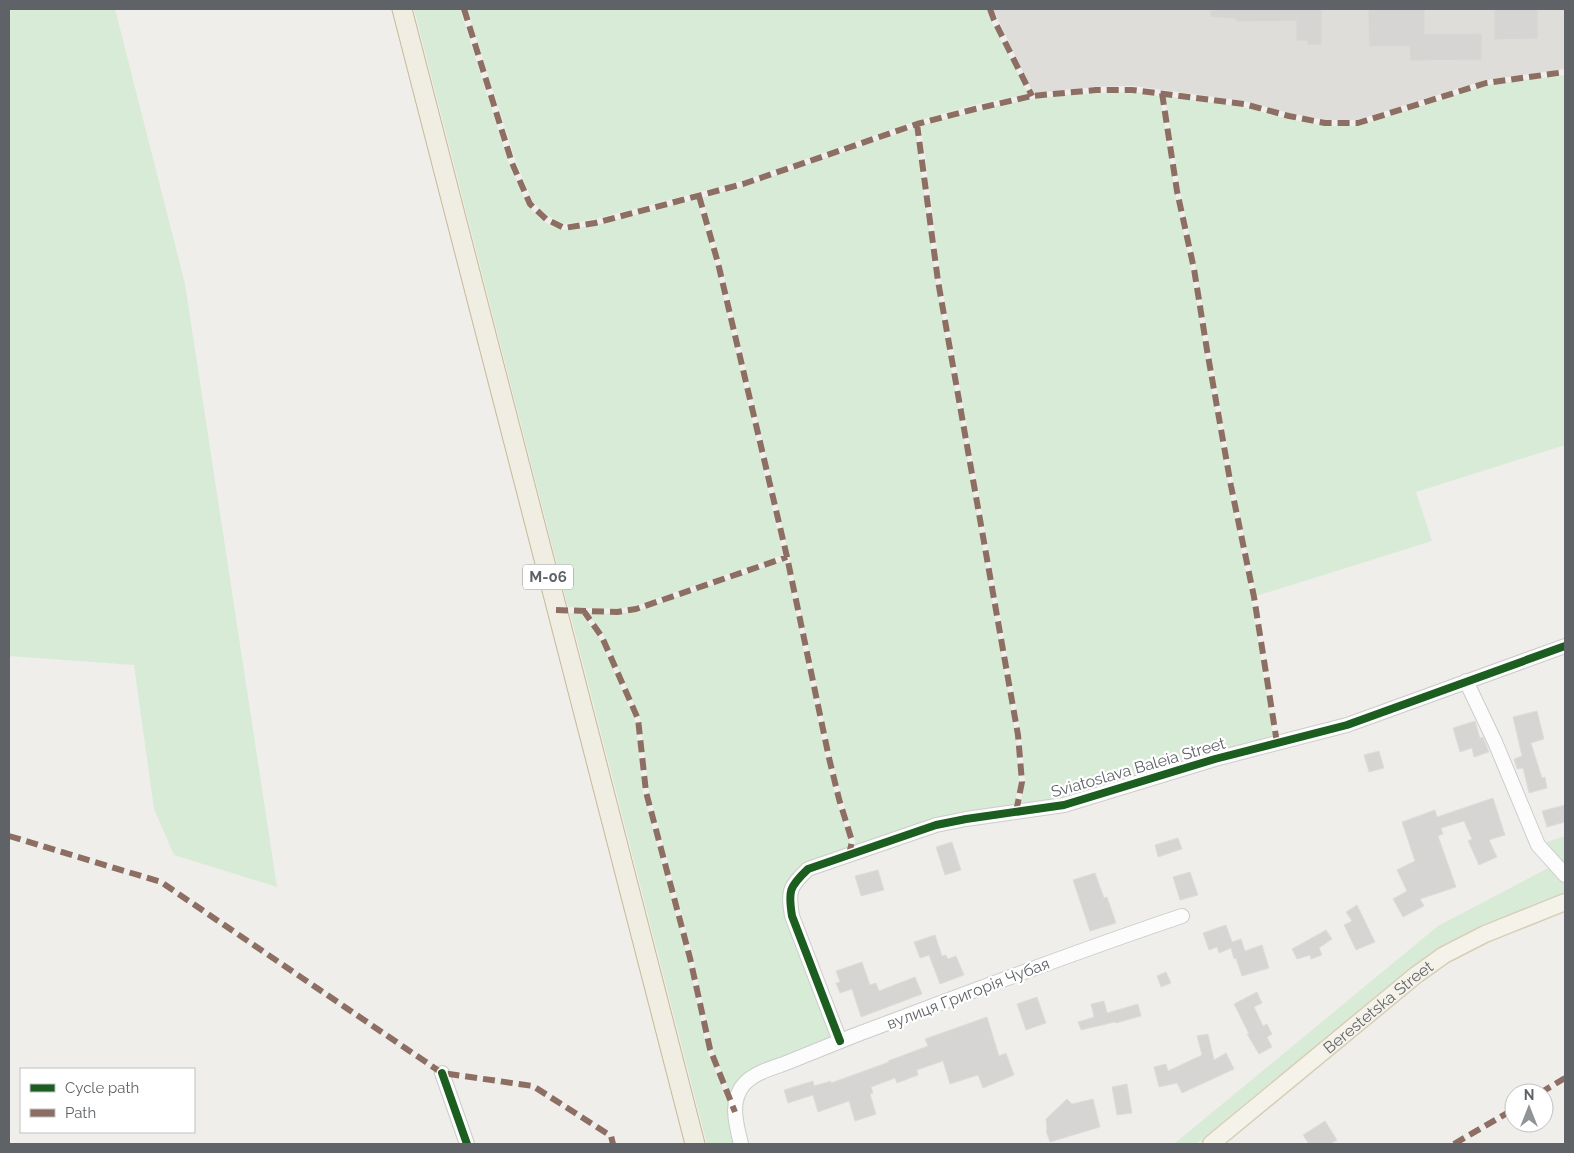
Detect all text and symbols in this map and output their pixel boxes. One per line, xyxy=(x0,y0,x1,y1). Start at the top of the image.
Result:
road number: М-06 xyxy=(523,564,573,590)
street label: Sviatoslava Baleia Street xyxy=(1049,733,1228,801)
street label: вулиця Григорія Чубая xyxy=(884,954,1052,1033)
street label: Berestetska Street xyxy=(1319,957,1437,1058)
legend xyxy=(20,1068,195,1133)
text: Cycle path xyxy=(65,1079,139,1097)
north arrow xyxy=(1504,1083,1554,1133)
text: N xyxy=(1524,1087,1534,1103)
text: Path xyxy=(65,1104,96,1122)

